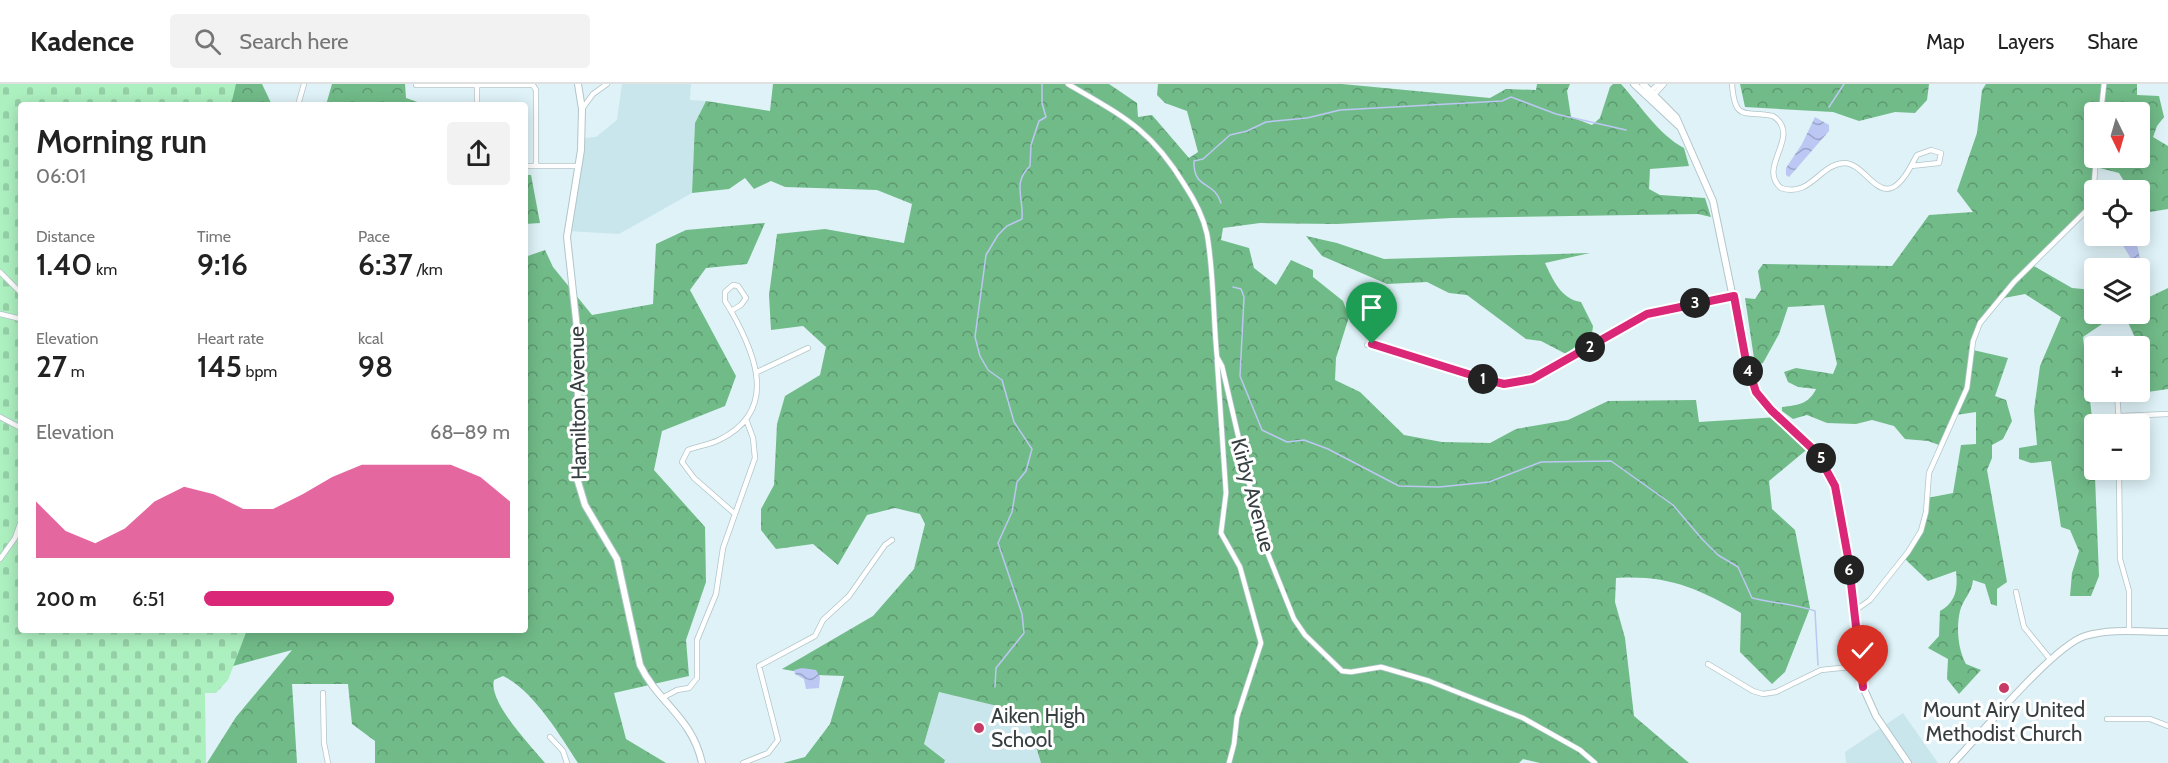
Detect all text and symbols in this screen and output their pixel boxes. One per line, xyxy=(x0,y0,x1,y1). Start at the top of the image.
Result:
search box xyxy=(170,14,590,68)
text: Kadence xyxy=(30,24,134,58)
icon: search xyxy=(191,25,224,58)
text: Search here xyxy=(239,28,349,55)
text: Map xyxy=(1926,29,1965,54)
text: Layers xyxy=(1998,29,2054,54)
text: Share xyxy=(2087,29,2138,54)
north arrow xyxy=(2084,102,2150,168)
map controls xyxy=(2084,102,2150,480)
text: Morning run xyxy=(36,121,207,161)
button: share xyxy=(447,122,510,185)
text: 06:01 xyxy=(36,164,86,188)
button: locate xyxy=(2084,180,2150,246)
text: Distance xyxy=(36,227,95,246)
text: Time xyxy=(197,227,231,246)
text: Pace xyxy=(358,227,390,246)
text: 1.40 xyxy=(36,246,92,283)
text: 9:16 xyxy=(197,246,248,283)
text: 6:37 xyxy=(358,246,413,283)
button: layers xyxy=(2084,258,2150,324)
text: km xyxy=(92,260,117,279)
text: /km xyxy=(413,260,443,279)
pin xyxy=(1346,282,1397,344)
pin: 3 xyxy=(1680,288,1710,318)
icon: arrive xyxy=(1355,291,1388,324)
text: 3 xyxy=(1691,293,1699,312)
street label: Hamilton Avenue xyxy=(564,326,591,480)
text: Elevation xyxy=(36,329,99,348)
text: Heart rate xyxy=(197,329,264,348)
text: kcal xyxy=(358,329,384,348)
pin: 2 xyxy=(1575,332,1605,362)
button: + xyxy=(2084,336,2150,402)
text: 2 xyxy=(1586,337,1594,356)
text: 27 xyxy=(36,348,67,385)
text: 145 xyxy=(197,348,242,385)
text: 98 xyxy=(358,348,393,385)
pin: 4 xyxy=(1733,356,1763,386)
text: 4 xyxy=(1743,361,1753,380)
text: m xyxy=(67,362,85,381)
text: bpm xyxy=(242,362,277,381)
pin: 1 xyxy=(1468,364,1498,394)
text: 1 xyxy=(1480,369,1486,388)
button: − xyxy=(2084,414,2150,480)
text: Elevation xyxy=(36,420,114,444)
text: 68–89 m xyxy=(430,420,510,444)
street label: Kirby Avenue xyxy=(1226,435,1281,555)
pin: 5 xyxy=(1806,443,1836,473)
text: 5 xyxy=(1817,448,1825,467)
pin: 6 xyxy=(1834,555,1864,585)
text: 6 xyxy=(1845,560,1854,579)
text: 200 m xyxy=(36,587,97,611)
text: 6:51 xyxy=(132,587,165,611)
pin xyxy=(1837,625,1888,687)
icon: check xyxy=(1846,634,1879,667)
marker: Mount Airy United Methodist Church xyxy=(1997,681,2011,695)
place label: Mount Airy United Methodist Church xyxy=(1923,697,2085,746)
place label: Aiken High School xyxy=(991,703,1085,752)
marker: Aiken High School xyxy=(972,721,986,735)

